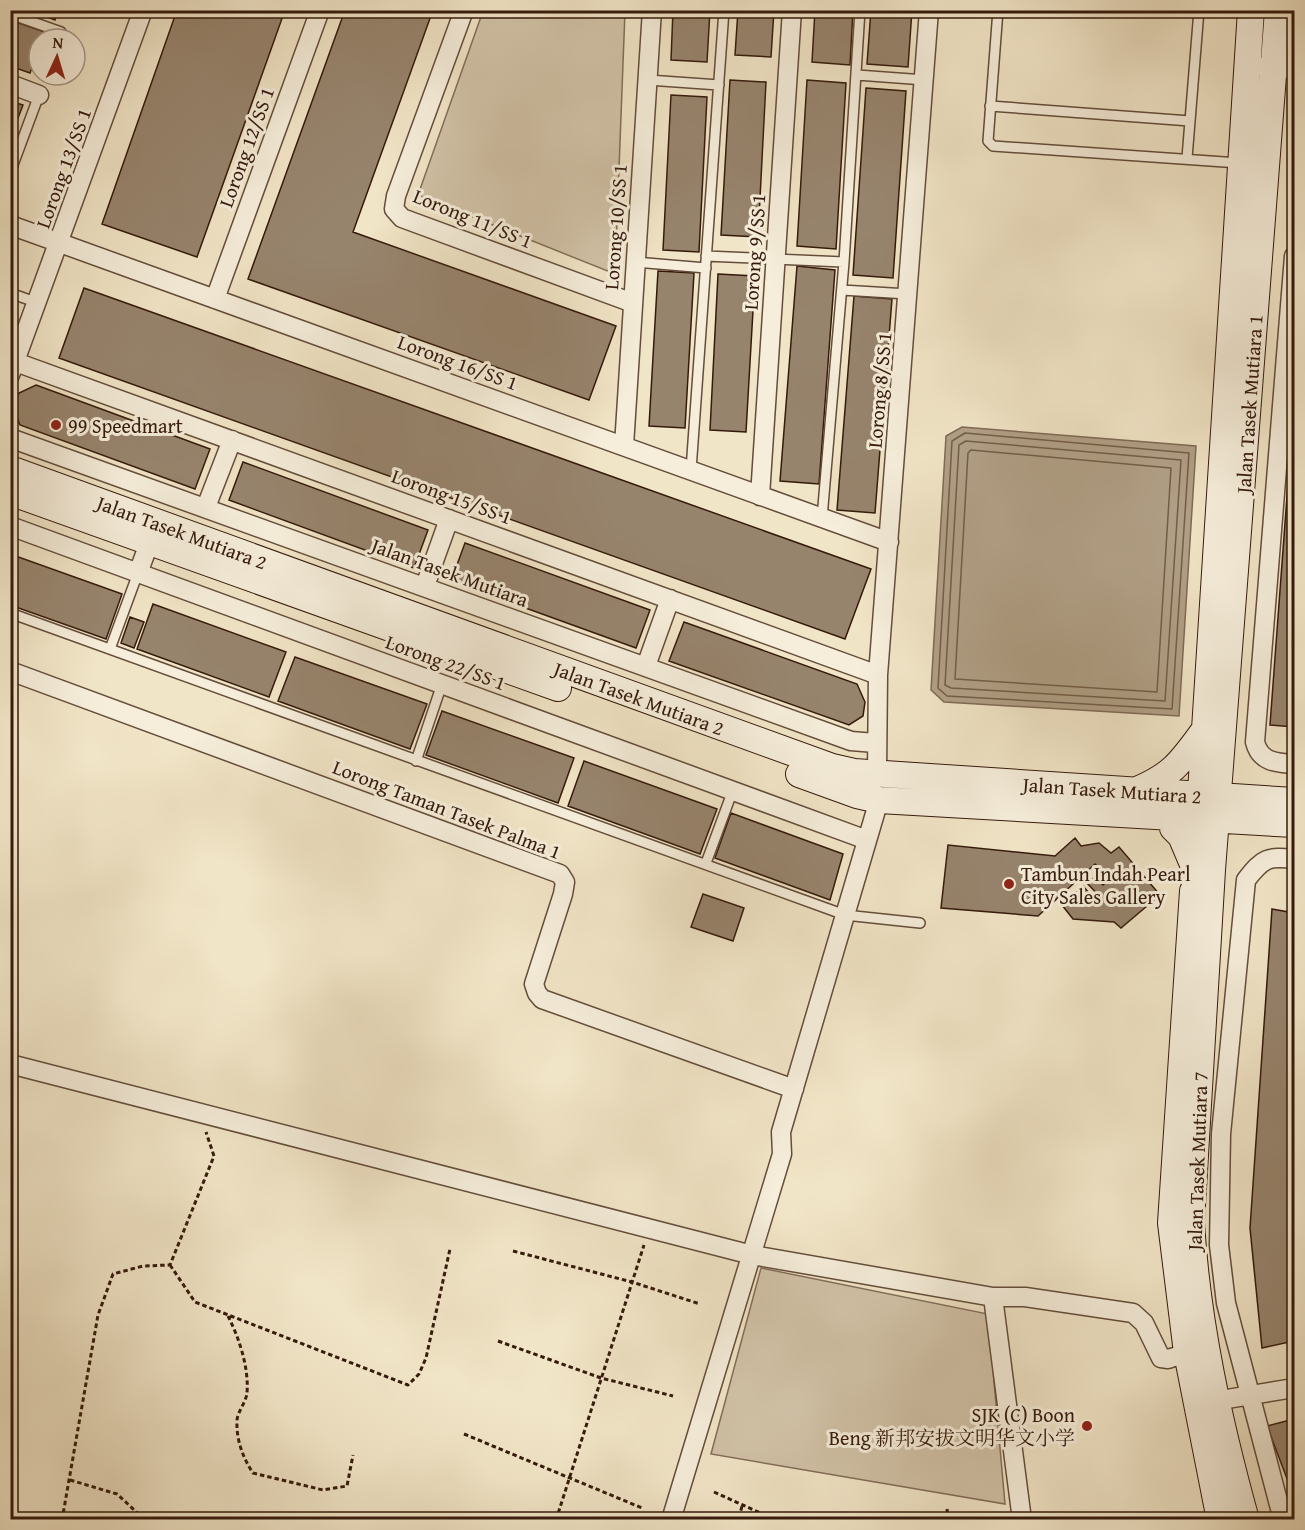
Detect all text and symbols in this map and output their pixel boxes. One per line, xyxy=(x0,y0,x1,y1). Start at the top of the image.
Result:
north arrow xyxy=(27,27,87,87)
text: N xyxy=(52,30,65,54)
street label: Lorong 12/SS 1 xyxy=(211,83,281,211)
street label: Lorong 13/SS 1 xyxy=(28,104,98,232)
street label: Lorong 10/SS 1 xyxy=(596,163,634,291)
street label: Lorong 11/SS 1 xyxy=(409,181,537,255)
street label: Lorong 9/SS 1 xyxy=(735,193,773,311)
street label: Jalan Tasek Mutiara 1 xyxy=(1228,314,1270,497)
street label: Lorong 16/SS 1 xyxy=(394,327,522,397)
street label: Lorong 8/SS 1 xyxy=(859,331,899,449)
place label: 99 Speedmart xyxy=(68,411,183,440)
marker: 99 Speedmart xyxy=(49,418,63,432)
street label: Lorong 15/SS 1 xyxy=(388,461,516,531)
street label: Jalan Tasek Mutiara 2 xyxy=(90,487,271,576)
street label: Jalan Tasek Mutiara xyxy=(365,529,533,614)
street label: Lorong 22/SS 1 xyxy=(382,627,510,697)
street label: Jalan Tasek Mutiara 2 xyxy=(547,653,728,742)
street label: Lorong Taman Tasek Palma 1 xyxy=(329,752,565,866)
street label: Jalan Tasek Mutiara 2 xyxy=(1019,769,1202,811)
place label: Tambun Indah Pearl City Sales Gallery xyxy=(1021,859,1191,911)
marker: Tambun Indah Pearl City Sales Gallery xyxy=(1002,877,1016,891)
street label: Jalan Tasek Mutiara 7 xyxy=(1179,1071,1215,1254)
place label: SJK (C) Boon Beng 新邦安拔文明华文小学 xyxy=(829,1400,1075,1452)
marker: SJK (C) Boon Beng 新邦安拔文明华文小学 xyxy=(1080,1419,1094,1433)

